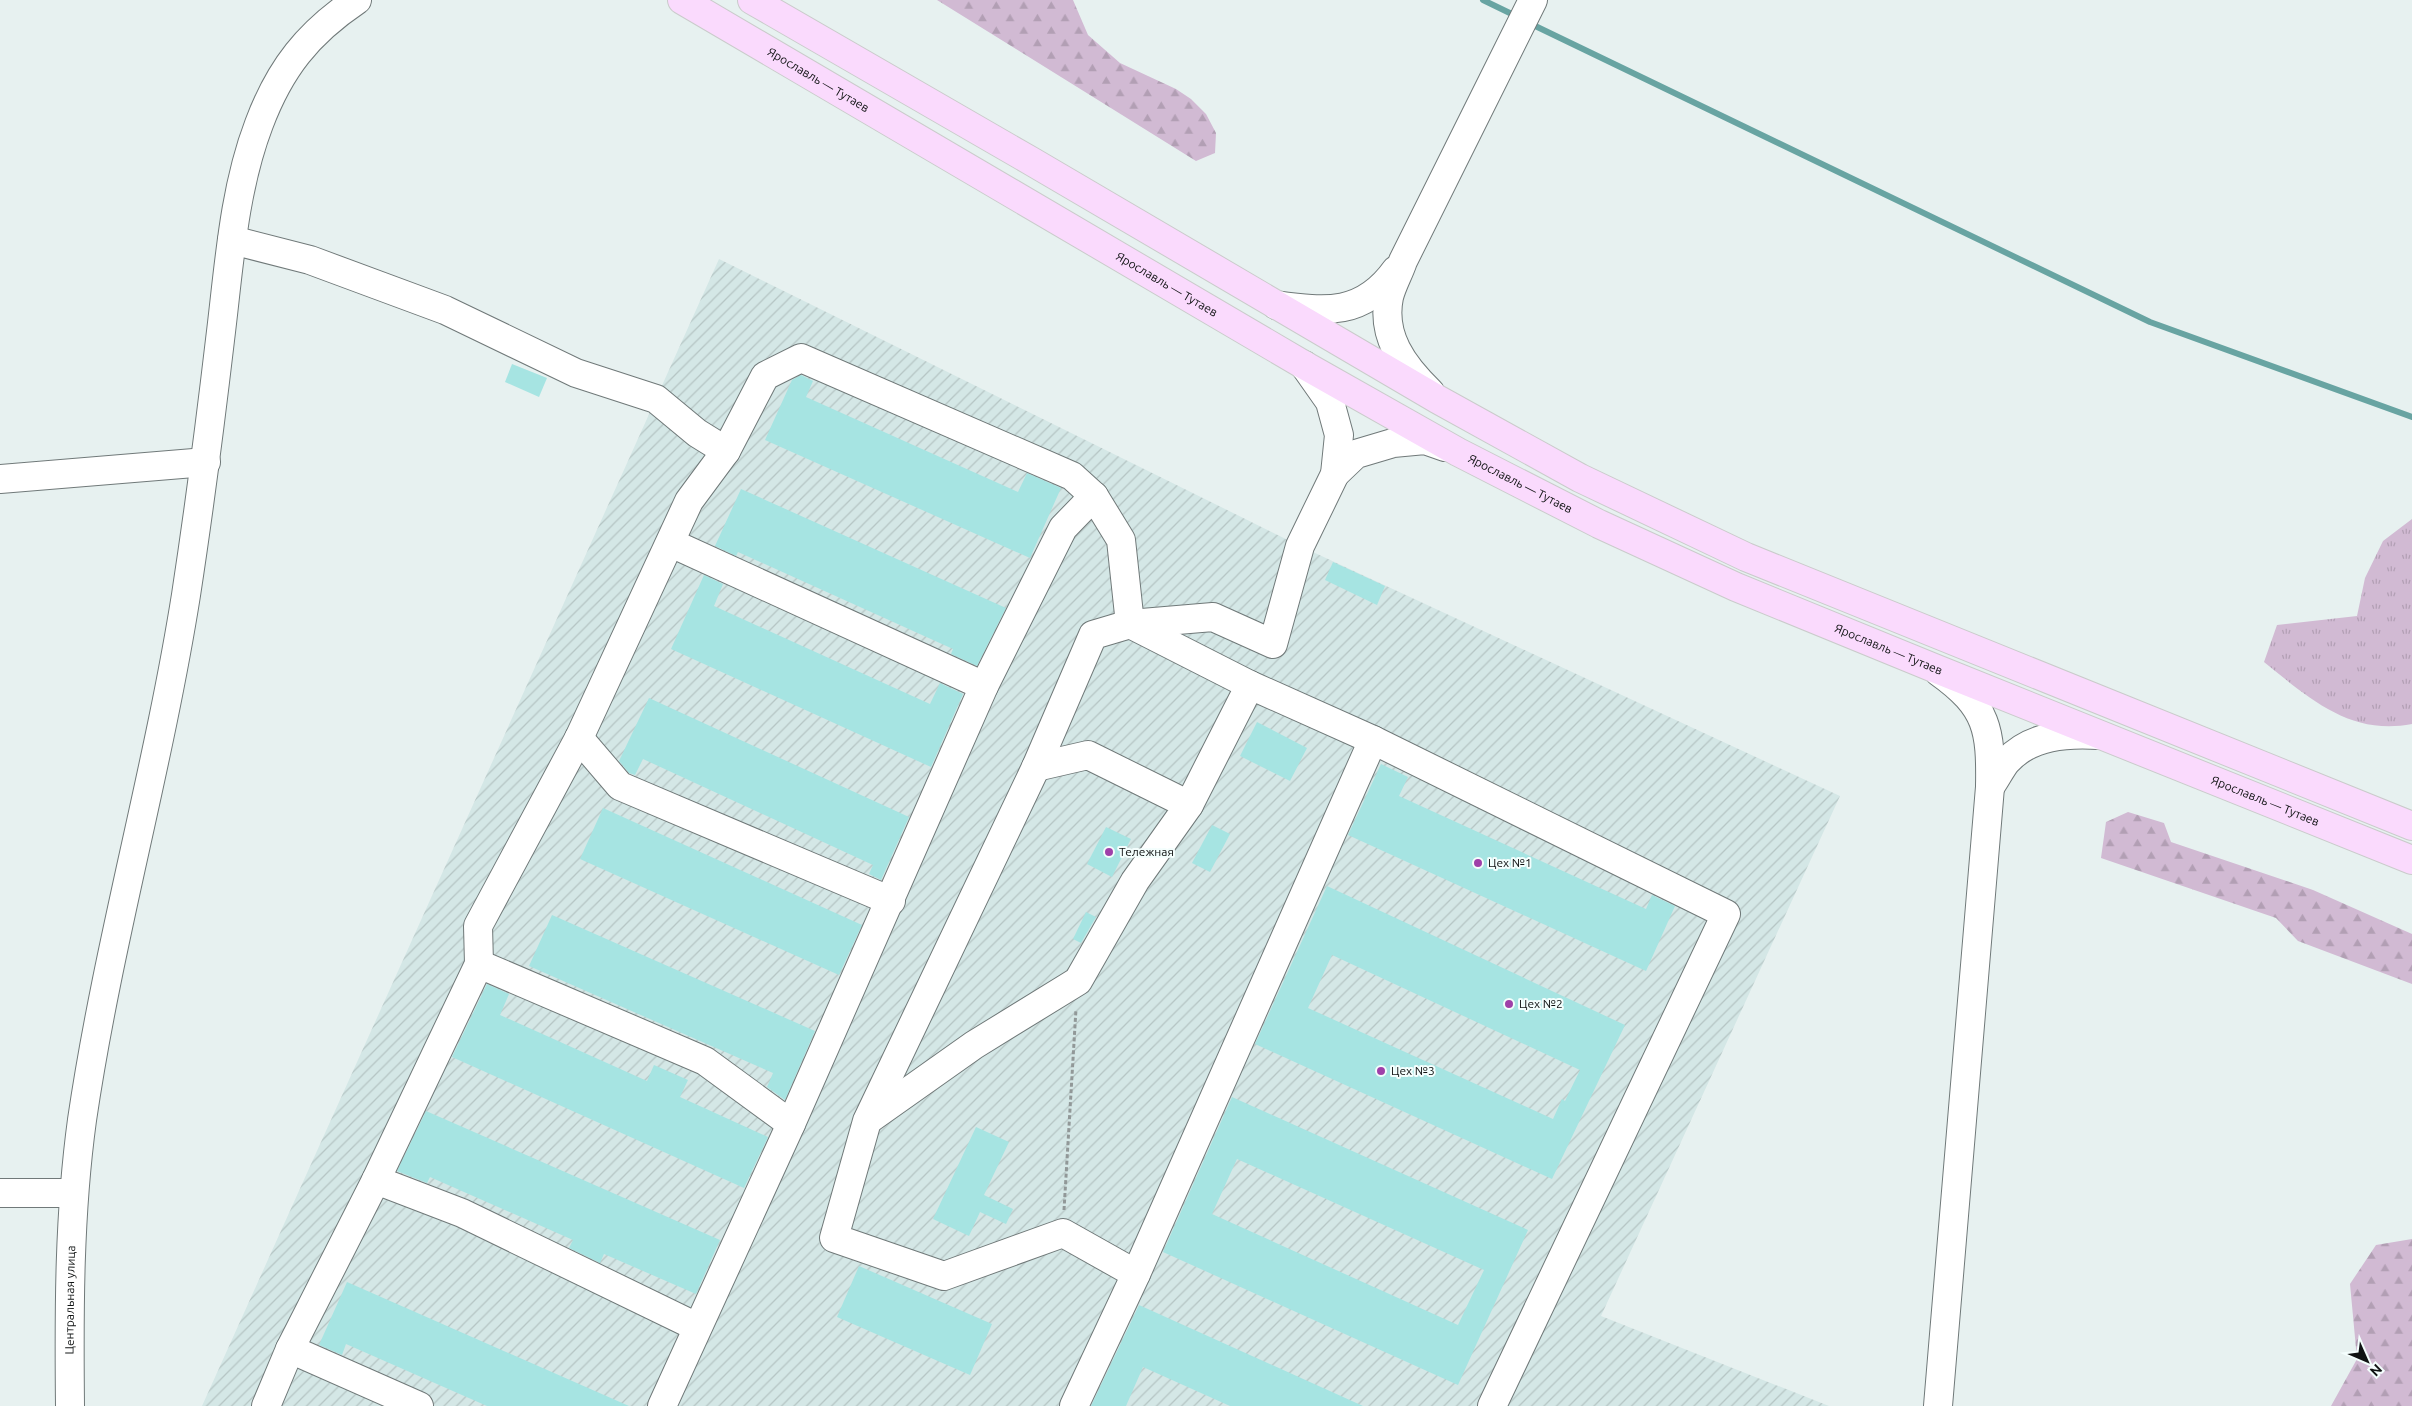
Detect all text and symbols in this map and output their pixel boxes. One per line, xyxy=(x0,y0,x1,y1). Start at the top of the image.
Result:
street label: Ярославль — Тутаев xyxy=(766,45,872,114)
street label: Ярославль — Тутаев xyxy=(1114,249,1220,319)
street label: Ярославль — Тутаев xyxy=(1466,451,1575,515)
street label: Ярославль — Тутаев xyxy=(1833,621,1945,677)
street label: Ярославль — Тутаев xyxy=(2209,773,2321,828)
place label: Тележная xyxy=(1119,845,1174,858)
marker: Тележная xyxy=(1103,846,1115,858)
place label: Цех №1 xyxy=(1488,856,1532,869)
marker: Цех №1 xyxy=(1472,857,1484,869)
place label: Цех №2 xyxy=(1519,997,1563,1010)
marker: Цех №2 xyxy=(1503,998,1515,1010)
place label: Цех №3 xyxy=(1391,1064,1435,1077)
marker: Цех №3 xyxy=(1375,1065,1387,1077)
street label: Центральная улица xyxy=(63,1245,77,1355)
north arrow xyxy=(2342,1336,2392,1386)
text: N xyxy=(2367,1361,2386,1380)

